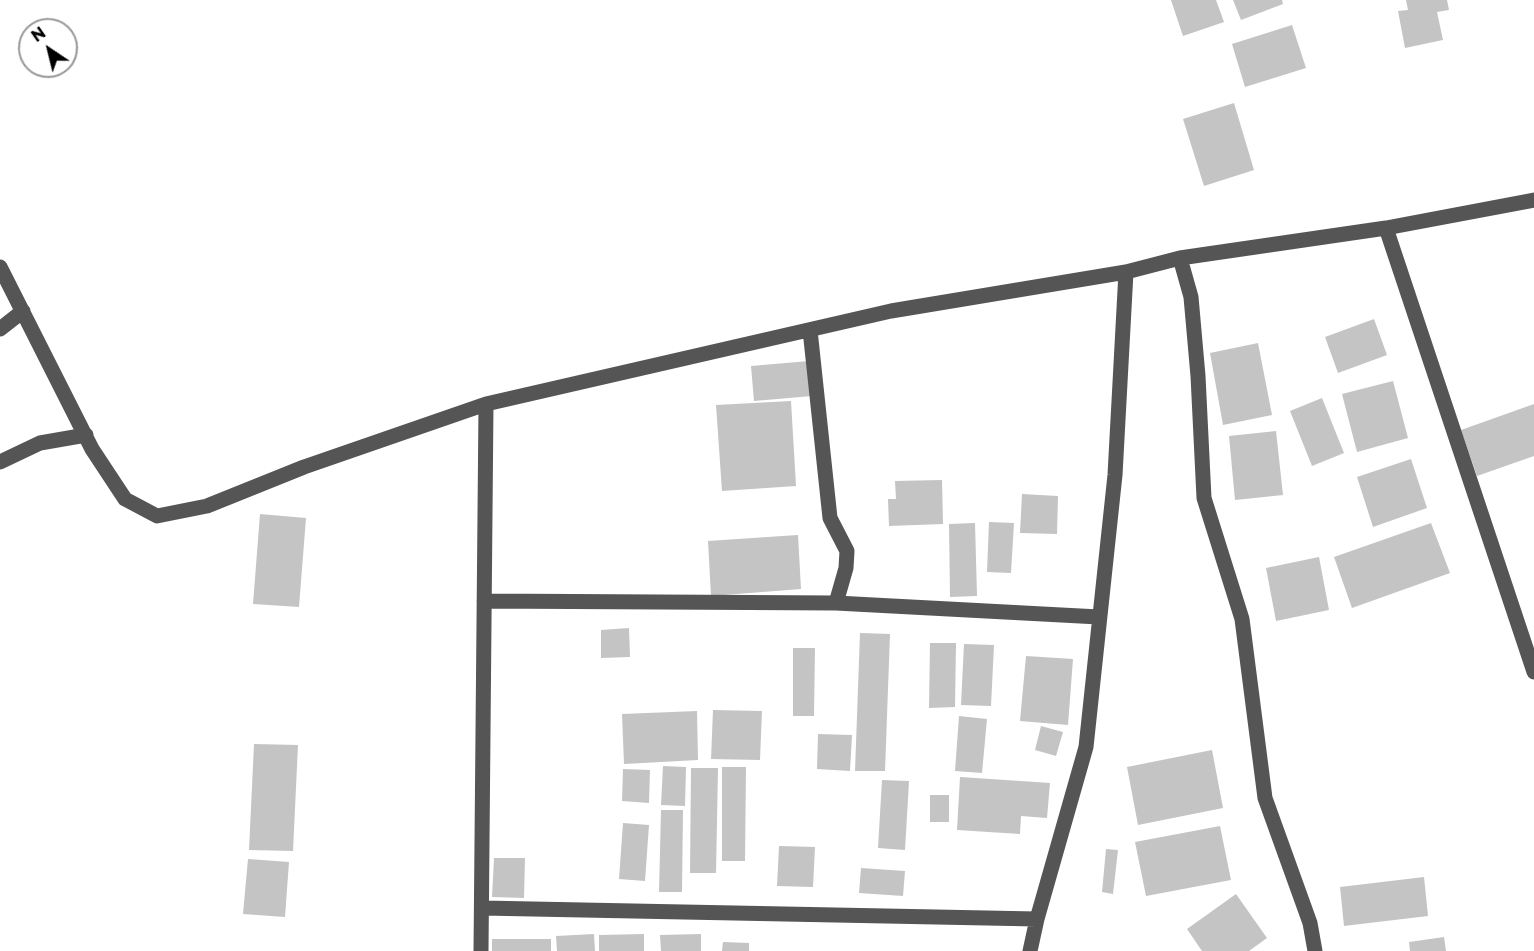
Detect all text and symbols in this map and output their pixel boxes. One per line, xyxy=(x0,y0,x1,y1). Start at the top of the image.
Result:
north arrow xyxy=(18,18,78,78)
text: N xyxy=(28,23,49,46)

